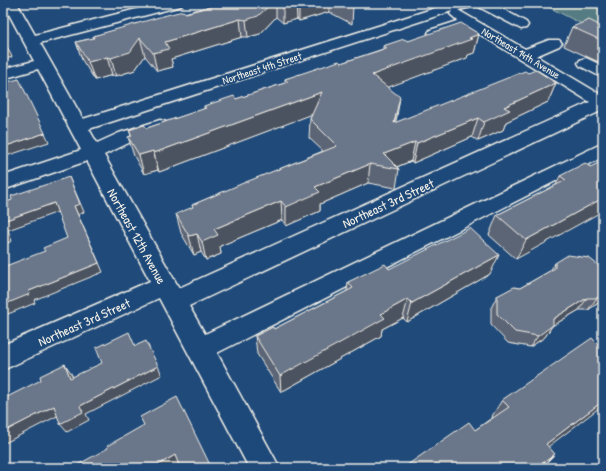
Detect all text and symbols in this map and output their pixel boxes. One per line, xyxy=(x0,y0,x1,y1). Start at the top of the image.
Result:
street label: Northeast 14th Avenue xyxy=(479,24,563,82)
street label: Northeast 4th Street xyxy=(220,48,304,87)
street label: Northeast 3rd Street xyxy=(339,174,437,232)
street label: Northeast 12th Avenue xyxy=(103,185,171,287)
street label: Northeast 3rd Street xyxy=(35,293,133,350)

